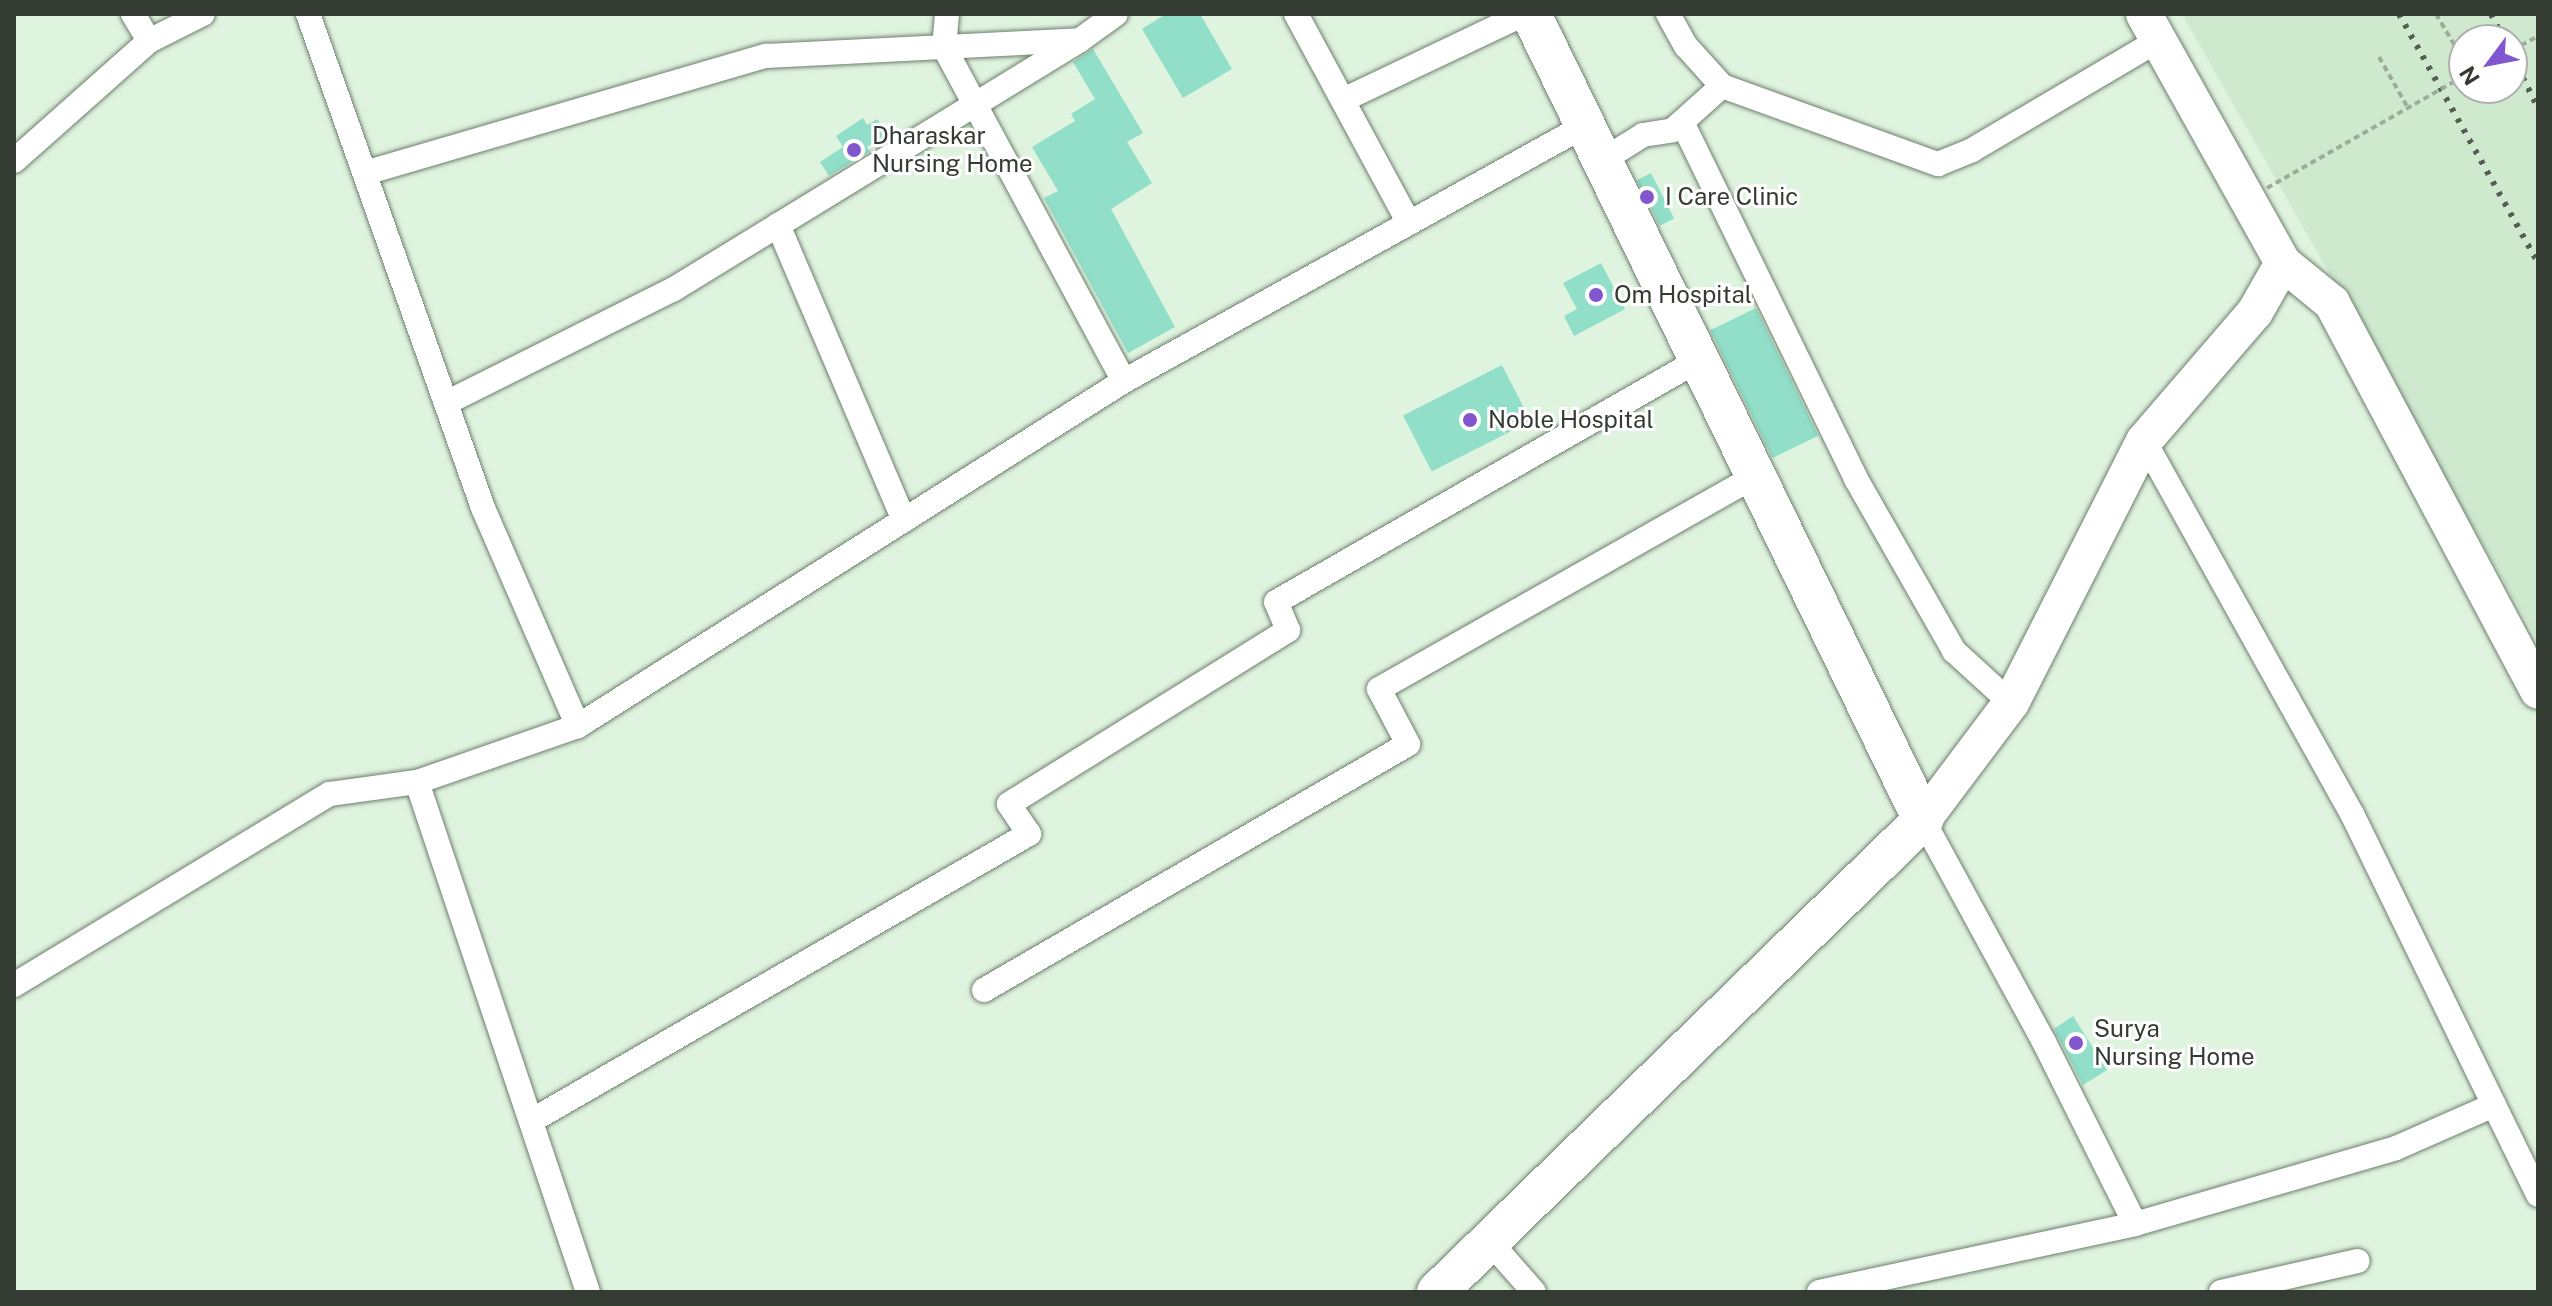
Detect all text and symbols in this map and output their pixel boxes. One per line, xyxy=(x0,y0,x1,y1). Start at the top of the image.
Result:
north arrow xyxy=(2448,24,2528,104)
text: N xyxy=(2454,61,2485,90)
place label: Dharaskar Nursing Home xyxy=(872,122,1032,178)
marker: Dharaskar Nursing Home xyxy=(843,139,865,161)
place label: I Care Clinic xyxy=(1665,183,1798,211)
marker: I Care Clinic xyxy=(1636,186,1658,208)
place label: Om Hospital xyxy=(1614,281,1752,309)
marker: Om Hospital xyxy=(1585,284,1607,306)
place label: Noble Hospital xyxy=(1488,406,1654,434)
marker: Noble Hospital xyxy=(1459,409,1481,431)
place label: Surya Nursing Home xyxy=(2094,1015,2254,1071)
marker: Surya Nursing Home xyxy=(2065,1032,2087,1054)

